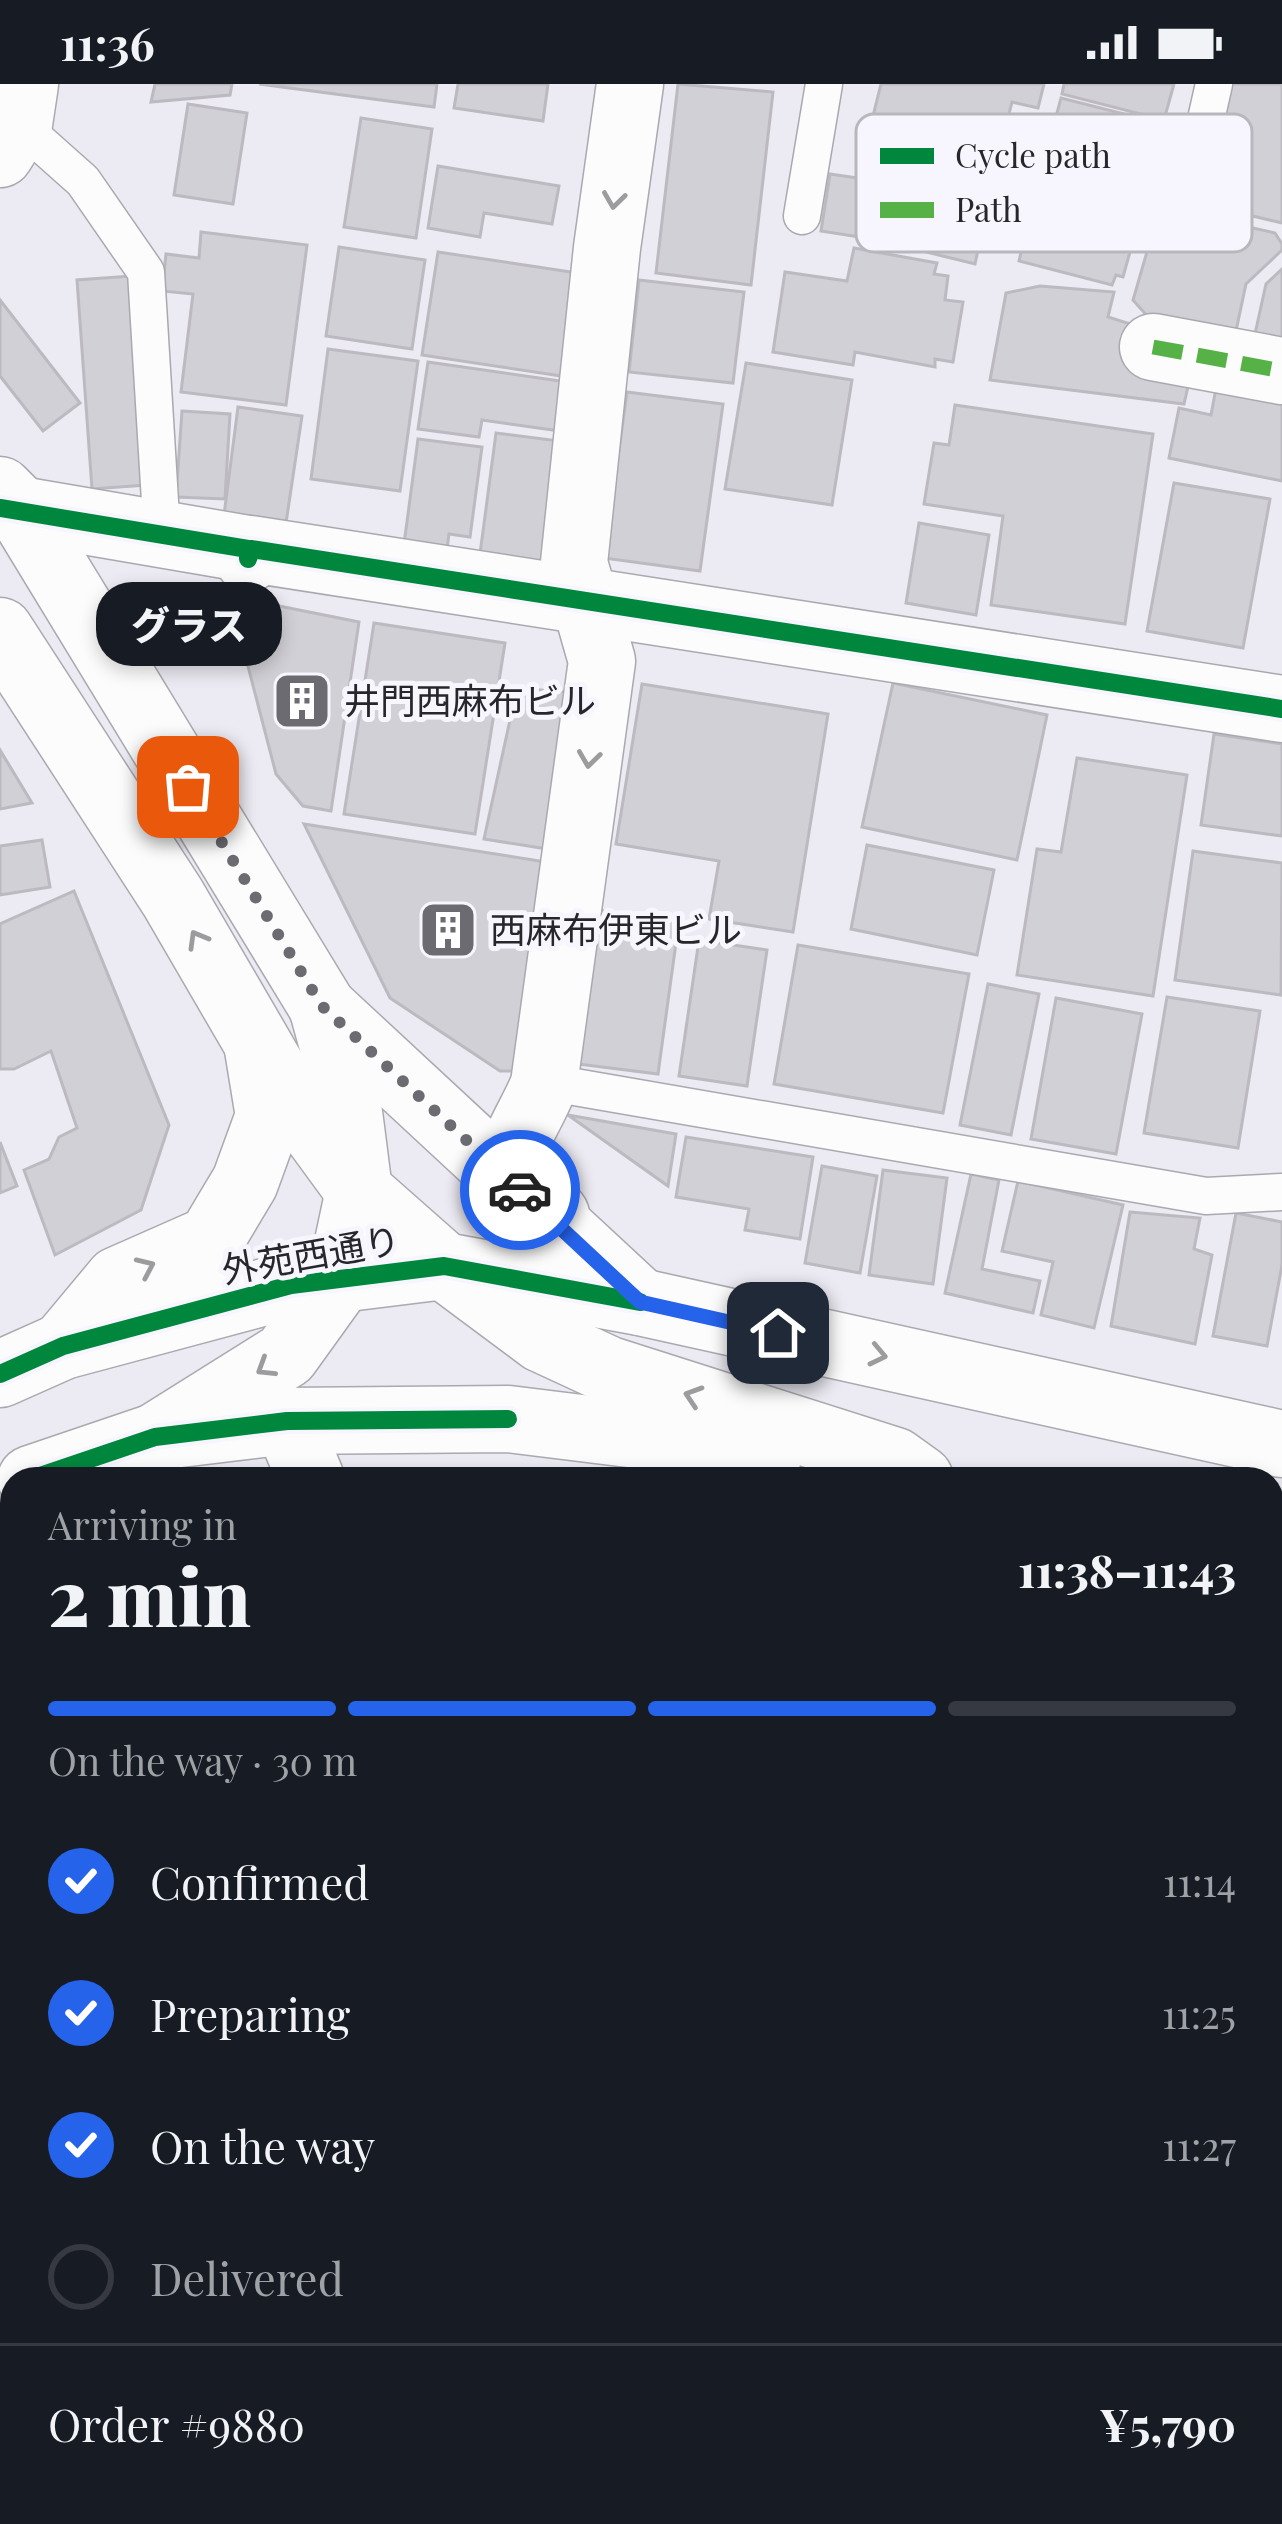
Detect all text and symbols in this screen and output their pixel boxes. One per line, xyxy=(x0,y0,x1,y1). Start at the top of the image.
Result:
text: 11:36 xyxy=(60,12,155,72)
legend xyxy=(856,114,1252,252)
text: Cycle path xyxy=(955,132,1111,176)
text: Path xyxy=(955,186,1022,230)
one-way arrow xyxy=(601,190,627,210)
callout: グラス xyxy=(95,583,281,667)
text: グラス xyxy=(131,598,247,650)
building icon: 井門西麻布ビル xyxy=(271,670,333,732)
place label: 井門西麻布ビル xyxy=(344,675,596,723)
pin xyxy=(137,736,239,838)
one-way arrow xyxy=(576,749,602,769)
icon: bag xyxy=(155,754,221,820)
building icon: 西麻布伊東ビル xyxy=(417,899,479,961)
place label: 西麻布伊東ビル xyxy=(490,904,742,952)
one-way arrow xyxy=(189,931,211,952)
courier xyxy=(460,1130,580,1250)
icon: car xyxy=(487,1157,553,1223)
street label: 外苑西通り xyxy=(218,1214,403,1292)
one-way arrow xyxy=(134,1258,155,1282)
pin xyxy=(727,1282,829,1384)
icon: home xyxy=(745,1300,811,1366)
one-way arrow xyxy=(867,1341,887,1366)
one-way arrow xyxy=(256,1354,278,1377)
one-way arrow xyxy=(683,1386,704,1411)
text: Arriving in xyxy=(48,1498,237,1550)
text: 11:38–11:43 xyxy=(1018,1539,1236,1599)
text: 2 min xyxy=(48,1543,251,1647)
text: On the way · 30 m xyxy=(48,1734,357,1786)
icon: check xyxy=(48,1848,114,1914)
text: Confirmed xyxy=(150,1851,369,1911)
text: 11:14 xyxy=(1163,1855,1236,1907)
icon: check xyxy=(48,1980,114,2046)
text: Preparing xyxy=(150,1983,350,2043)
text: 11:25 xyxy=(1162,1987,1236,2039)
icon: check xyxy=(48,2112,114,2178)
text: On the way xyxy=(150,2115,375,2175)
text: 11:27 xyxy=(1162,2119,1236,2171)
text: Delivered xyxy=(150,2247,344,2307)
text: Order #9880 xyxy=(48,2393,305,2453)
text: ¥5,790 xyxy=(1099,2393,1236,2453)

